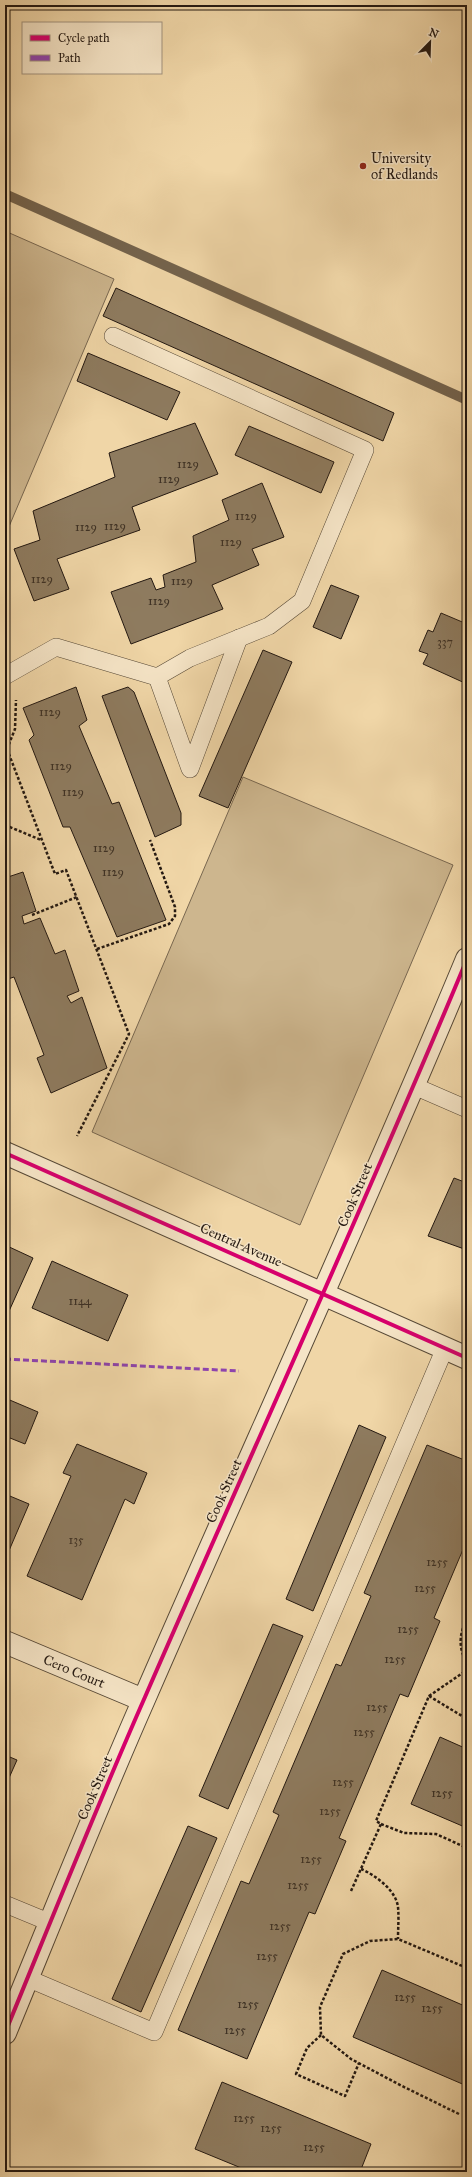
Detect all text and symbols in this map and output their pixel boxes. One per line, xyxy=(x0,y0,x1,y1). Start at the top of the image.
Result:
legend xyxy=(22,22,162,74)
north arrow xyxy=(410,22,450,62)
text: N xyxy=(427,25,441,41)
text: Cycle path xyxy=(58,31,110,45)
text: Path xyxy=(58,51,81,65)
place label: University of Redlands xyxy=(371,150,438,183)
marker: University of Redlands xyxy=(358,161,368,171)
house number: 1129 xyxy=(177,457,199,471)
house number: 1129 xyxy=(158,472,180,486)
house number: 1129 xyxy=(235,509,257,523)
house number: 1129 xyxy=(104,519,126,533)
house number: 1129 xyxy=(75,520,97,534)
house number: 1129 xyxy=(220,535,242,549)
house number: 1129 xyxy=(31,572,53,586)
house number: 1129 xyxy=(171,574,193,588)
house number: 1129 xyxy=(148,594,170,608)
house number: 337 xyxy=(437,635,453,649)
house number: 1129 xyxy=(39,705,61,719)
house number: 1129 xyxy=(50,759,72,773)
house number: 1129 xyxy=(62,785,84,799)
house number: 1129 xyxy=(93,841,115,855)
house number: 1129 xyxy=(102,865,124,879)
street label: Cook Street xyxy=(334,1160,376,1230)
street label: Central Avenue xyxy=(197,1219,285,1271)
house number: 1144 xyxy=(69,1294,92,1308)
street label: Cook Street xyxy=(202,1456,246,1526)
house number: 135 xyxy=(68,1533,84,1547)
house number: 1255 xyxy=(426,1555,448,1569)
house number: 1255 xyxy=(414,1581,436,1595)
house number: 1255 xyxy=(397,1622,419,1636)
street label: Cero Court xyxy=(41,1651,108,1692)
house number: 1255 xyxy=(384,1652,406,1666)
house number: 1255 xyxy=(366,1700,388,1714)
house number: 1255 xyxy=(353,1725,375,1739)
street label: Cook Street xyxy=(74,1753,116,1823)
house number: 1255 xyxy=(332,1775,354,1789)
house number: 1255 xyxy=(431,1786,453,1800)
house number: 1255 xyxy=(319,1804,341,1818)
house number: 1255 xyxy=(300,1852,322,1866)
house number: 1255 xyxy=(287,1878,309,1892)
house number: 1255 xyxy=(269,1919,291,1933)
house number: 1255 xyxy=(256,1949,278,1963)
house number: 1255 xyxy=(394,1990,416,2004)
house number: 1255 xyxy=(237,1997,259,2011)
house number: 1255 xyxy=(421,2001,443,2015)
house number: 1255 xyxy=(224,2023,246,2037)
house number: 1255 xyxy=(233,2111,255,2125)
house number: 1255 xyxy=(260,2121,282,2135)
house number: 1255 xyxy=(303,2140,325,2154)

